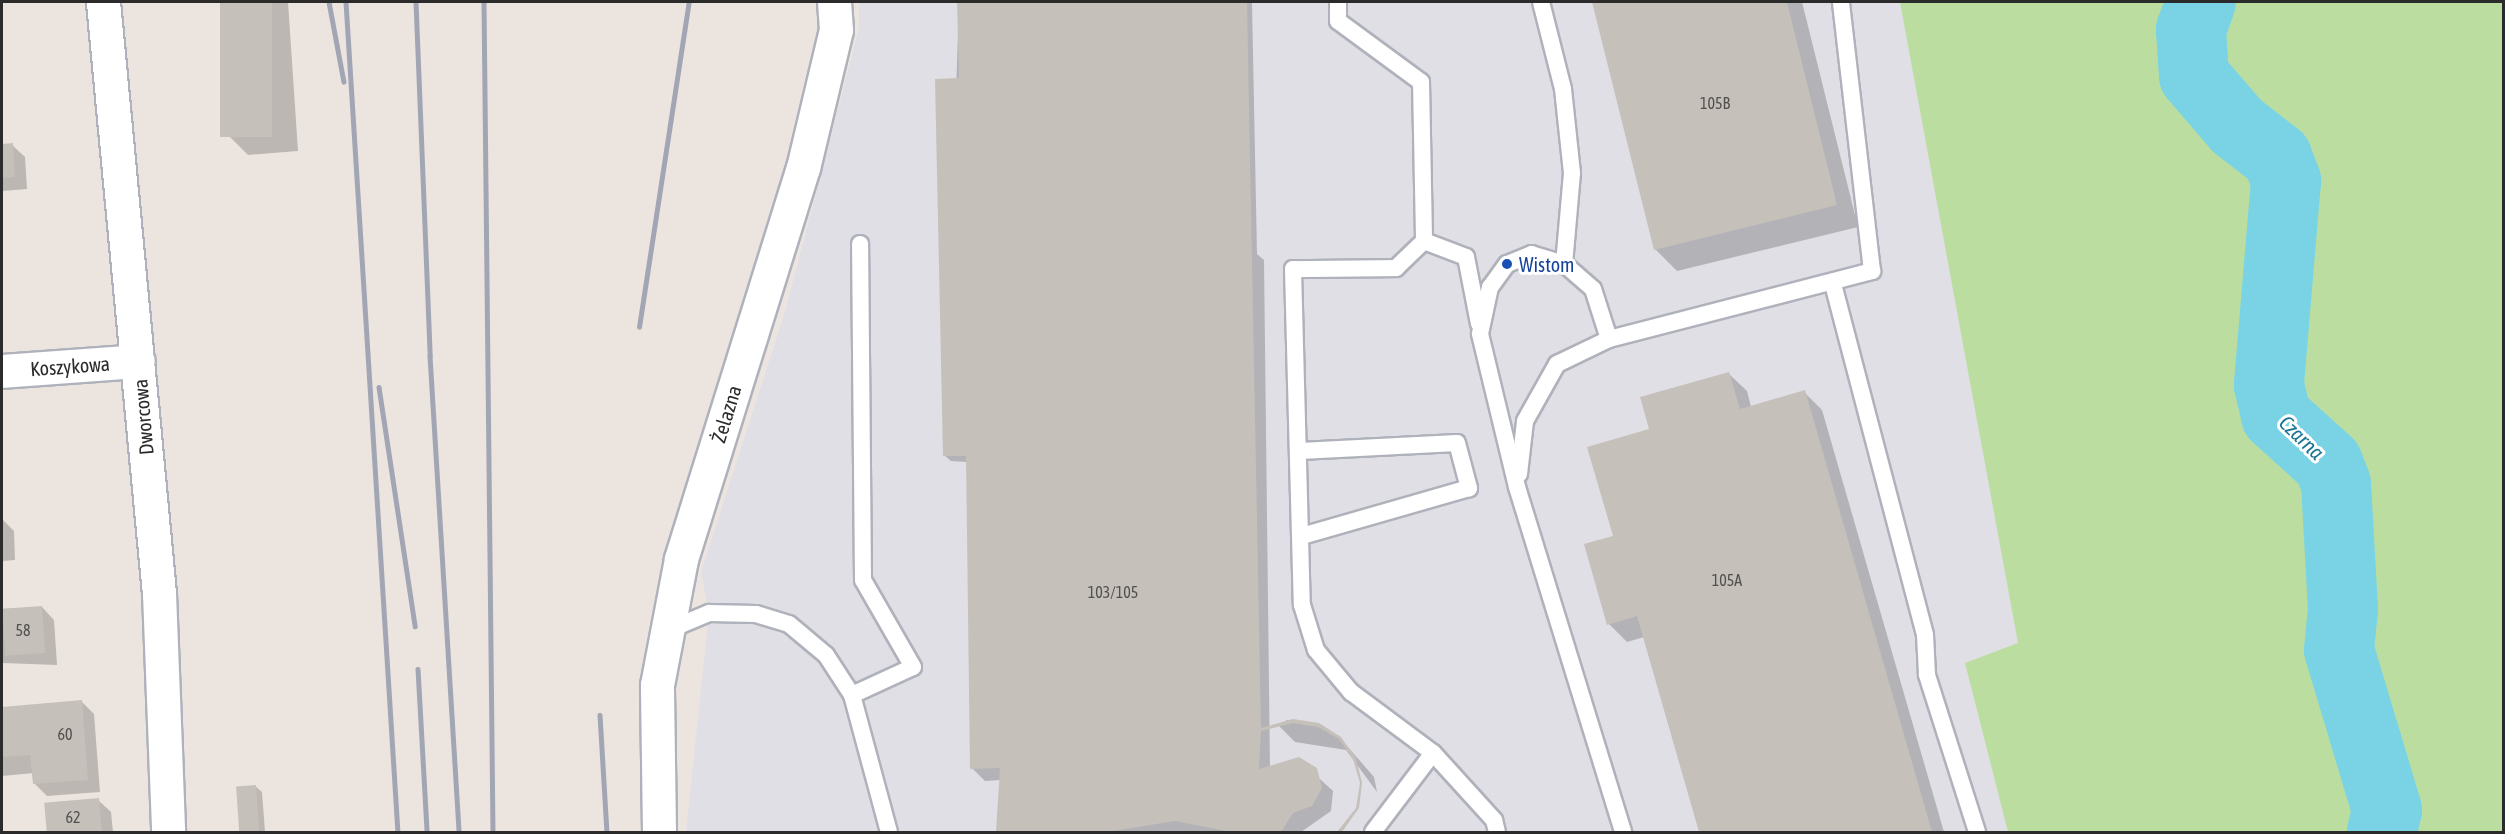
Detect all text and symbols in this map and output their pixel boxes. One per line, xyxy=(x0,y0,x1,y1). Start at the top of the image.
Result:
house number: 105B xyxy=(1700,93,1730,113)
place label: Wistom xyxy=(1519,252,1575,276)
marker: Wistom xyxy=(1500,257,1514,271)
street label: Koszykowa xyxy=(29,351,111,381)
street label: Dworcowa xyxy=(128,378,158,456)
street label: Żelazna xyxy=(706,382,746,446)
water label: Czarna xyxy=(2274,410,2330,464)
house number: 105A xyxy=(1712,570,1742,590)
house number: 103/105 xyxy=(1088,582,1138,602)
house number: 58 xyxy=(15,620,31,640)
house number: 60 xyxy=(57,724,73,744)
house number: 62 xyxy=(65,807,81,827)

